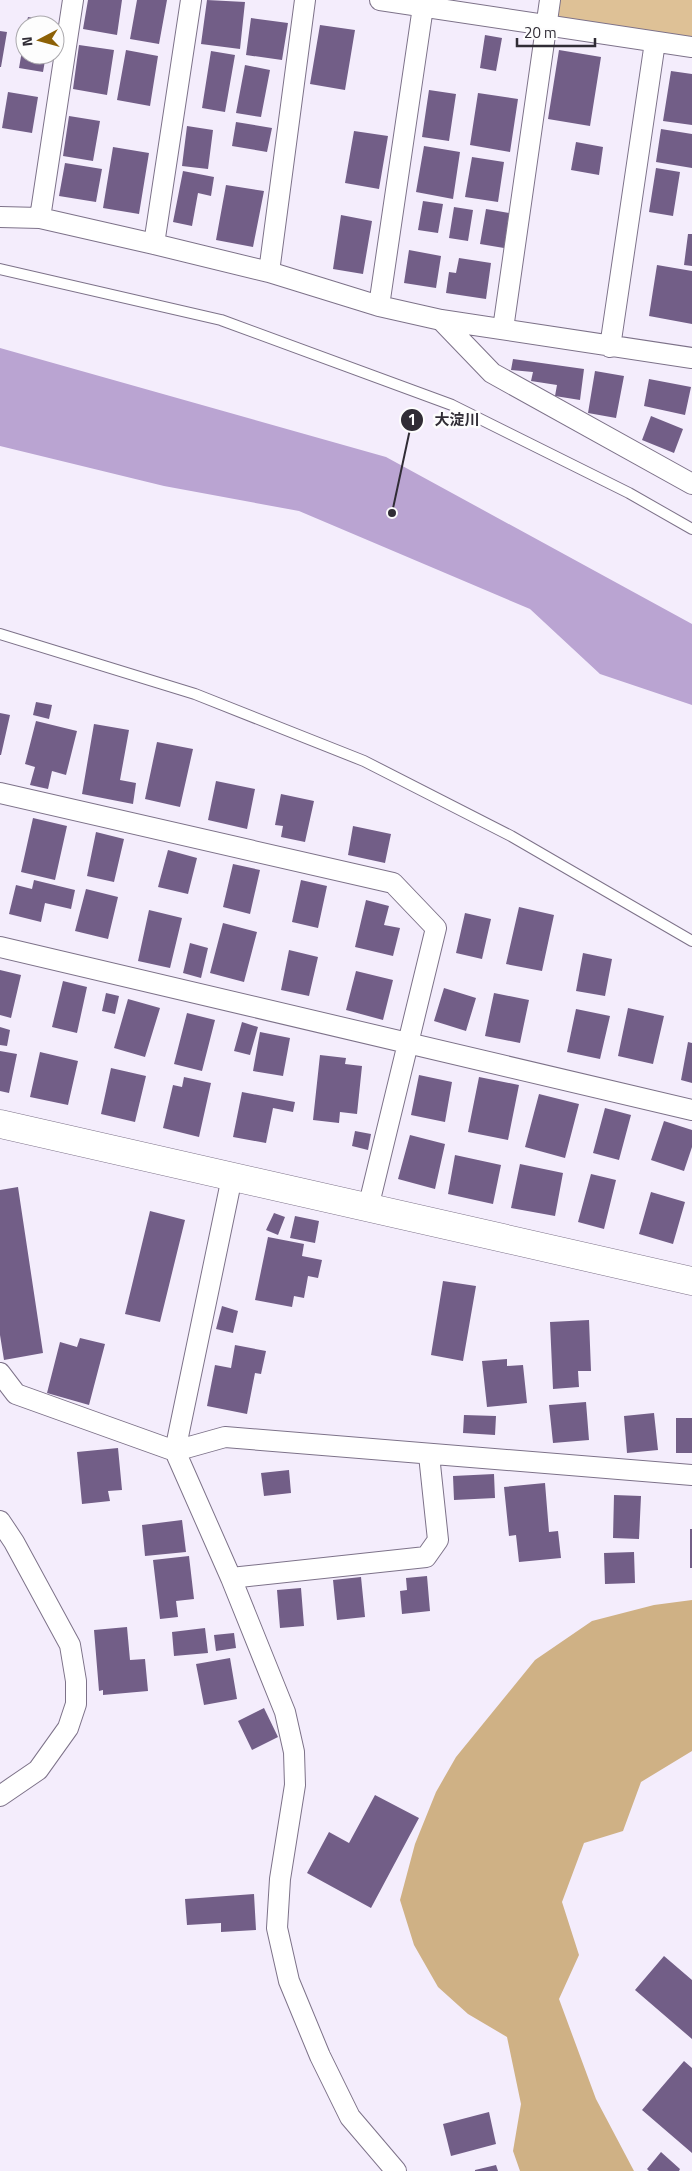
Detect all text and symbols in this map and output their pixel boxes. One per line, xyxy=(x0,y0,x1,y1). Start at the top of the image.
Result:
north arrow xyxy=(15,15,65,65)
scale bar xyxy=(517,15,594,47)
text: 20 m xyxy=(524,21,557,44)
text: N xyxy=(16,35,38,47)
callout: 大淀川 xyxy=(399,405,489,435)
text: 1 xyxy=(408,408,416,431)
text: 大淀川 xyxy=(434,408,480,431)

